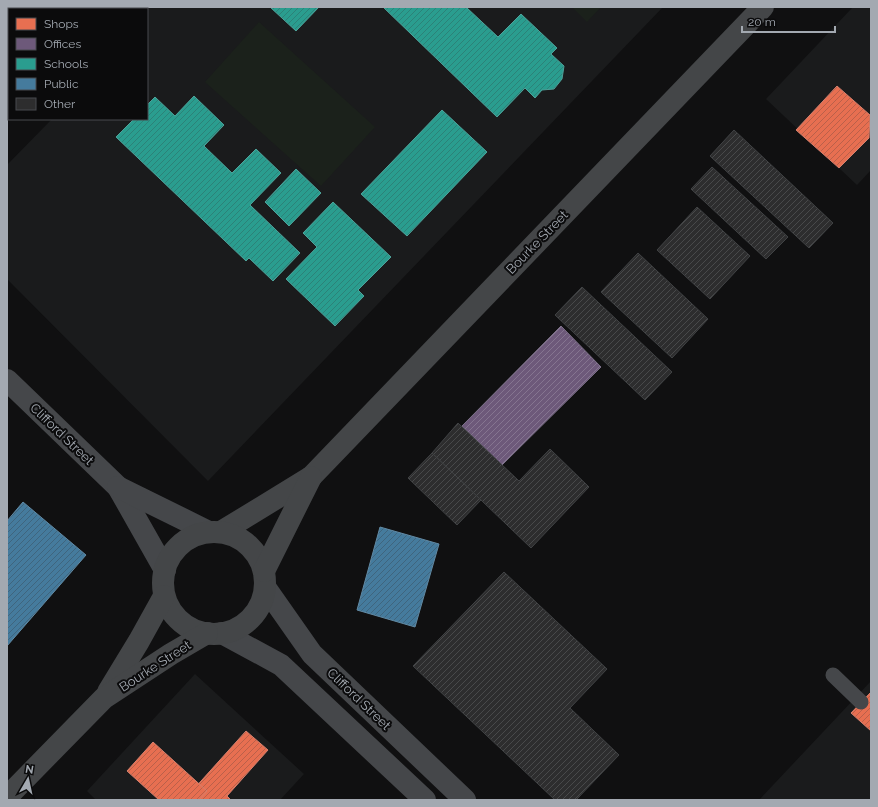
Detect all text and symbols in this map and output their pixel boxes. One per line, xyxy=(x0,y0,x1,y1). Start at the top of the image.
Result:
legend xyxy=(8,8,148,120)
scale bar xyxy=(742,8,835,34)
text: 20 m xyxy=(748,15,776,29)
text: Shops xyxy=(44,17,79,31)
text: Offices xyxy=(44,37,81,51)
text: Schools xyxy=(44,57,88,71)
text: Public xyxy=(44,77,79,91)
text: Other xyxy=(44,97,76,111)
street label: Bourke Street xyxy=(503,207,571,277)
street label: Clifford Street xyxy=(27,400,97,468)
street label: Bourke Street xyxy=(116,637,194,695)
street label: Clifford Street xyxy=(324,665,394,733)
north arrow xyxy=(8,759,48,799)
text: N xyxy=(24,763,35,777)

